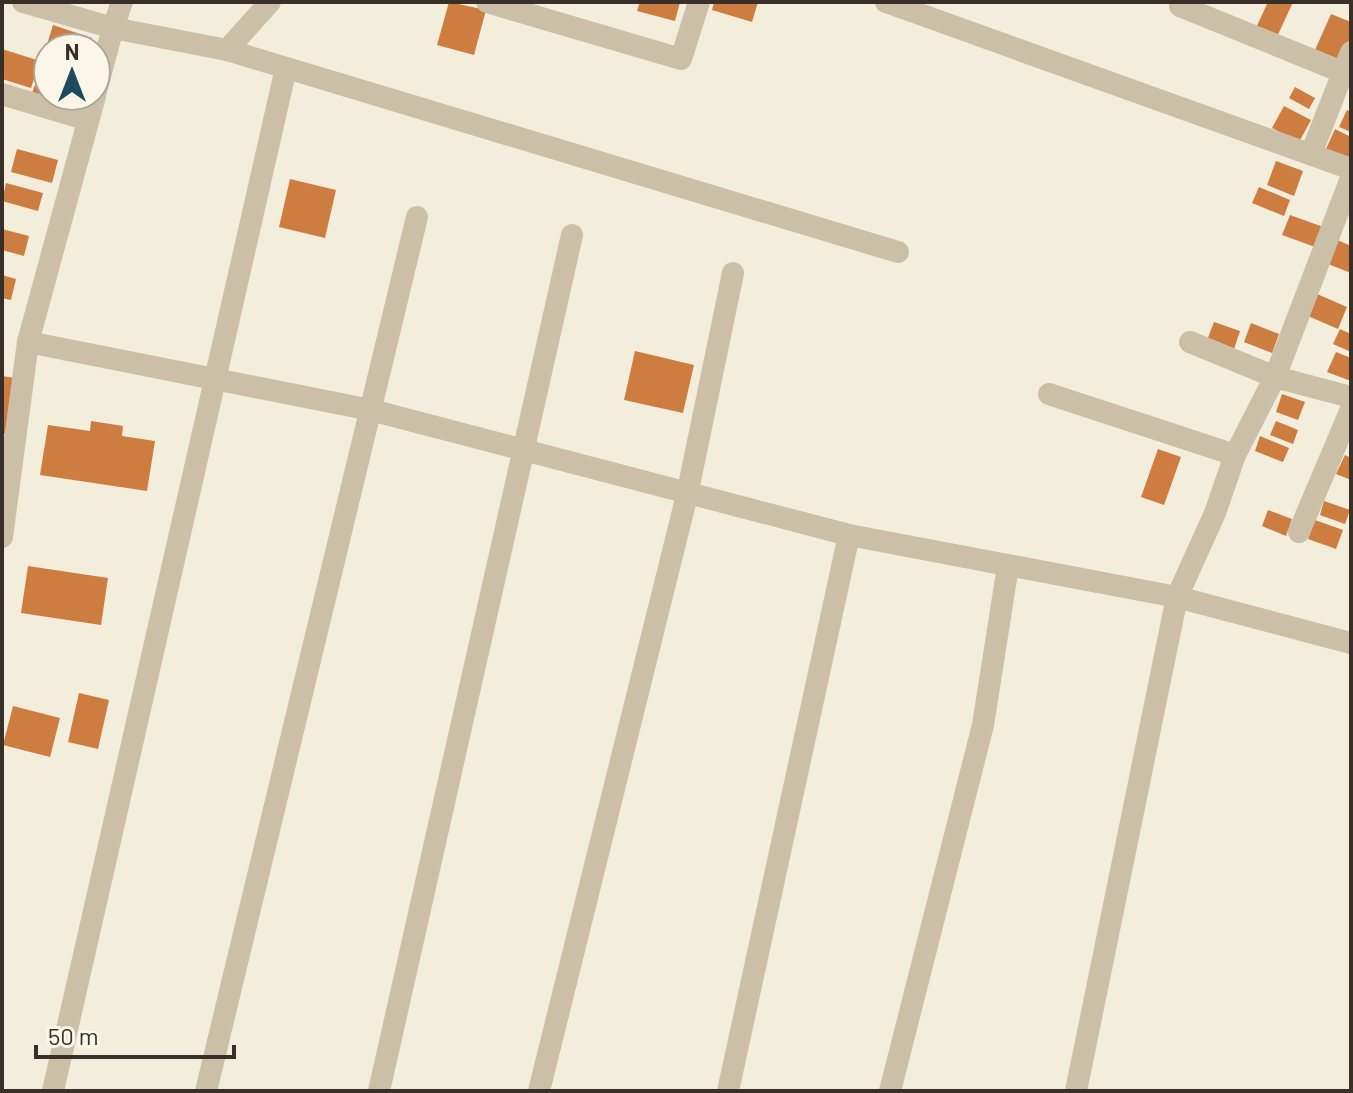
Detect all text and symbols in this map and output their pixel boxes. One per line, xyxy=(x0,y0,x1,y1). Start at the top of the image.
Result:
north arrow xyxy=(32,32,112,112)
text: N xyxy=(65,38,79,64)
scale bar xyxy=(36,1009,234,1059)
text: 50 m xyxy=(48,1021,99,1050)

